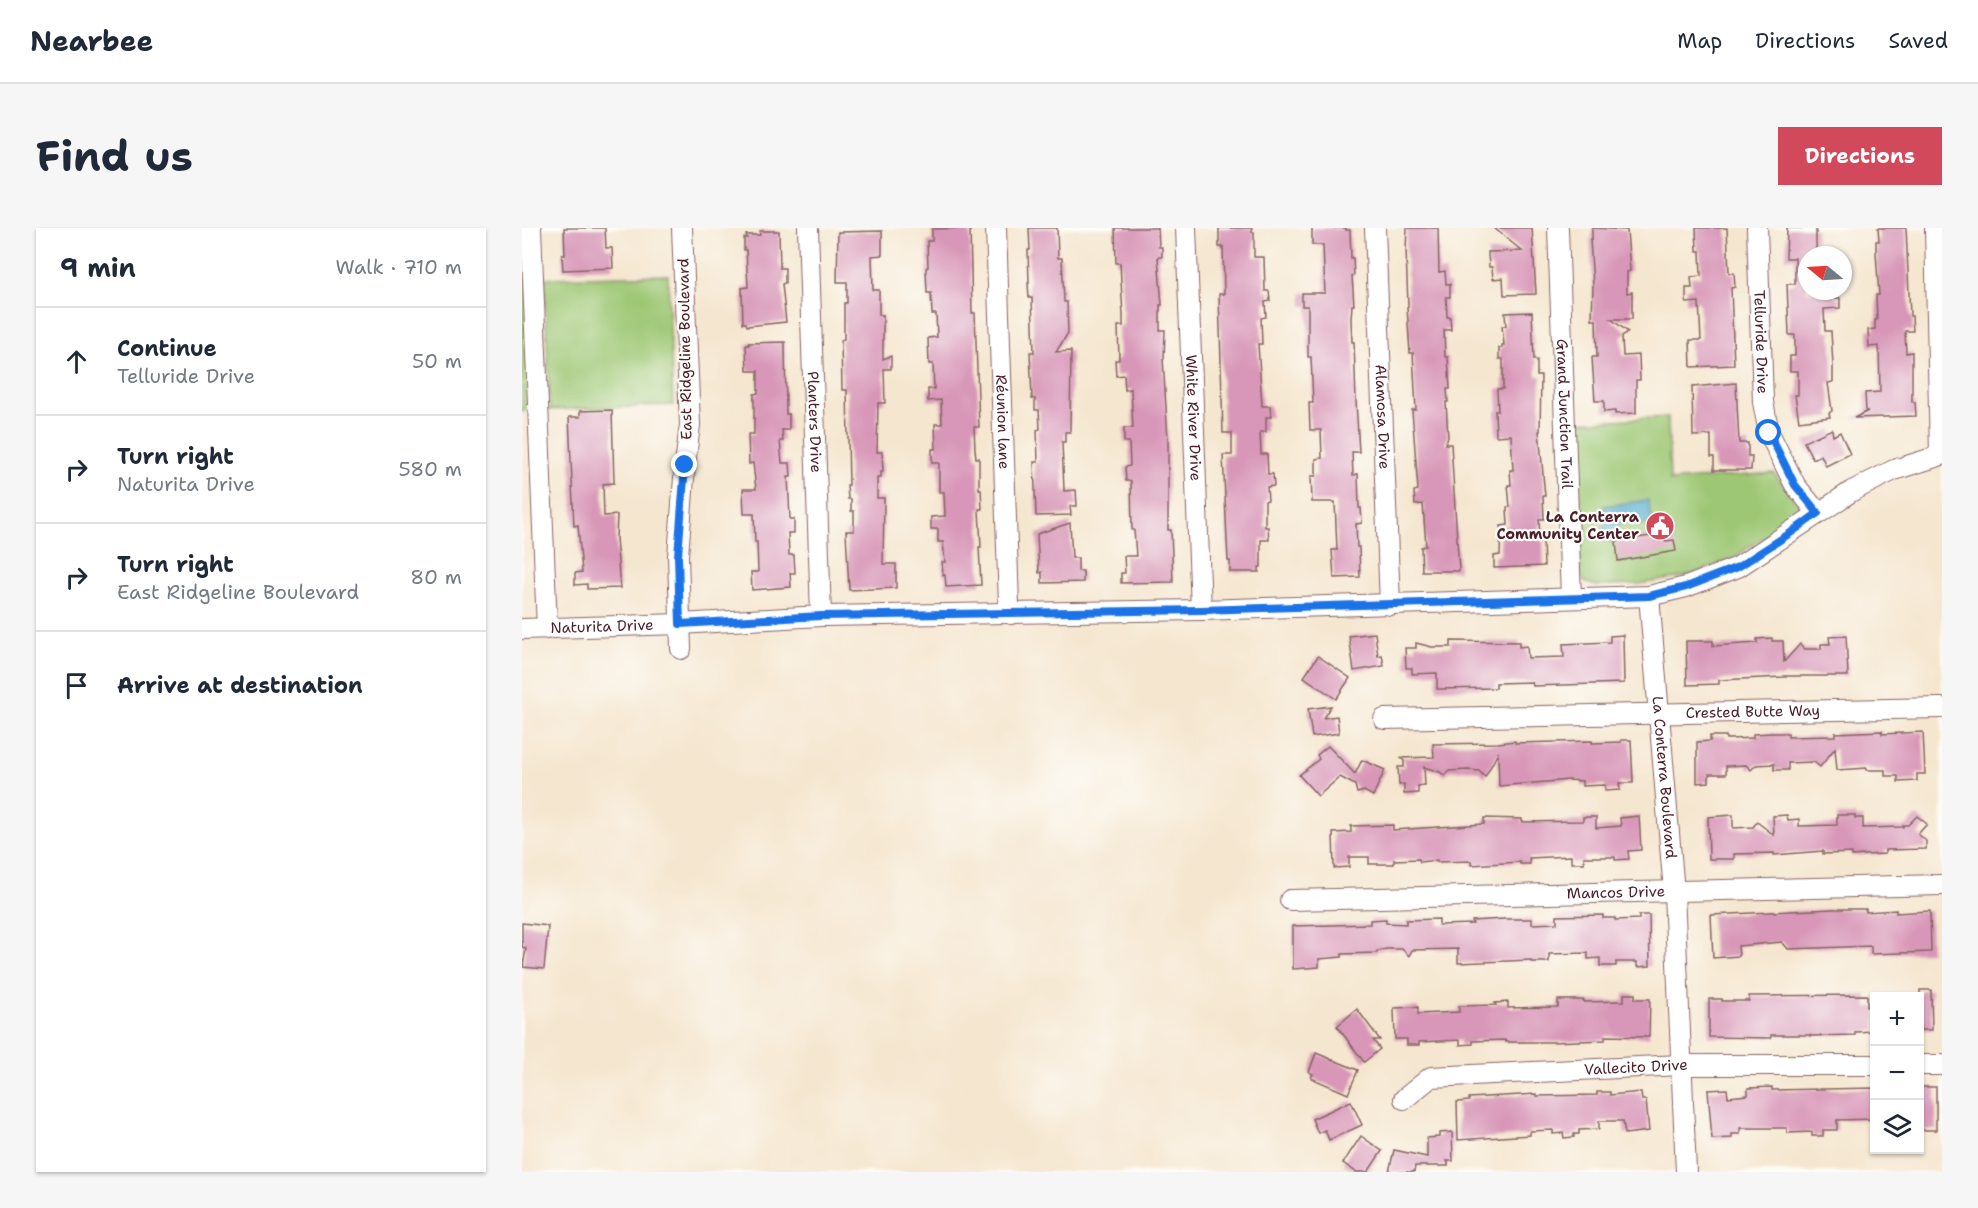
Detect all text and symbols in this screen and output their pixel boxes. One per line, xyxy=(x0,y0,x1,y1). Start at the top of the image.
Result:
text: Nearbee xyxy=(30,22,153,60)
text: Map xyxy=(1677,27,1722,55)
text: Directions xyxy=(1755,27,1855,55)
text: Saved xyxy=(1888,27,1948,55)
button: Directions xyxy=(1778,127,1942,185)
text: Find us xyxy=(36,128,193,184)
north arrow xyxy=(1798,246,1852,300)
text: 9 min xyxy=(60,250,136,285)
text: Walk · 710 m xyxy=(336,254,462,280)
street label: East Ridgeline Boulevard xyxy=(673,258,697,440)
street label: Telluride Drive xyxy=(1749,290,1773,394)
text: Continue xyxy=(117,334,217,363)
street label: Grand Junction Trail xyxy=(1552,339,1577,490)
icon: ahead xyxy=(60,345,93,378)
text: 50 m xyxy=(412,348,462,374)
street label: White River Drive xyxy=(1181,354,1206,482)
text: Telluride Drive xyxy=(117,363,255,389)
street label: Alamosa Drive xyxy=(1370,364,1395,470)
street label: Planters Drive xyxy=(803,371,826,473)
street label: Réunion lane xyxy=(991,374,1014,470)
route start xyxy=(1755,419,1781,445)
text: Turn right xyxy=(117,442,234,471)
route end xyxy=(671,451,697,477)
icon: right xyxy=(60,453,93,486)
text: 580 m xyxy=(399,456,462,482)
text: Naturita Drive xyxy=(117,471,255,497)
place label: La Conterra Community Center xyxy=(1496,507,1640,544)
public building icon: La Conterra Community Center xyxy=(1644,510,1676,542)
text: Turn right xyxy=(117,550,234,579)
icon: right xyxy=(60,561,93,594)
text: 80 m xyxy=(410,564,462,590)
text: East Ridgeline Boulevard xyxy=(117,579,359,605)
street label: Naturita Drive xyxy=(550,615,654,638)
icon: arrive xyxy=(60,669,93,702)
text: Arrive at destination xyxy=(117,671,363,700)
street label: La Conterra Boulevard xyxy=(1647,695,1681,860)
street label: Crested Butte Way xyxy=(1686,700,1820,723)
street label: Mancos Drive xyxy=(1567,881,1665,904)
map controls xyxy=(1870,992,1924,1154)
button: + xyxy=(1870,992,1924,1046)
button: − xyxy=(1870,1046,1924,1100)
street label: Vallecito Drive xyxy=(1584,1055,1688,1080)
button: layers xyxy=(1870,1100,1924,1154)

